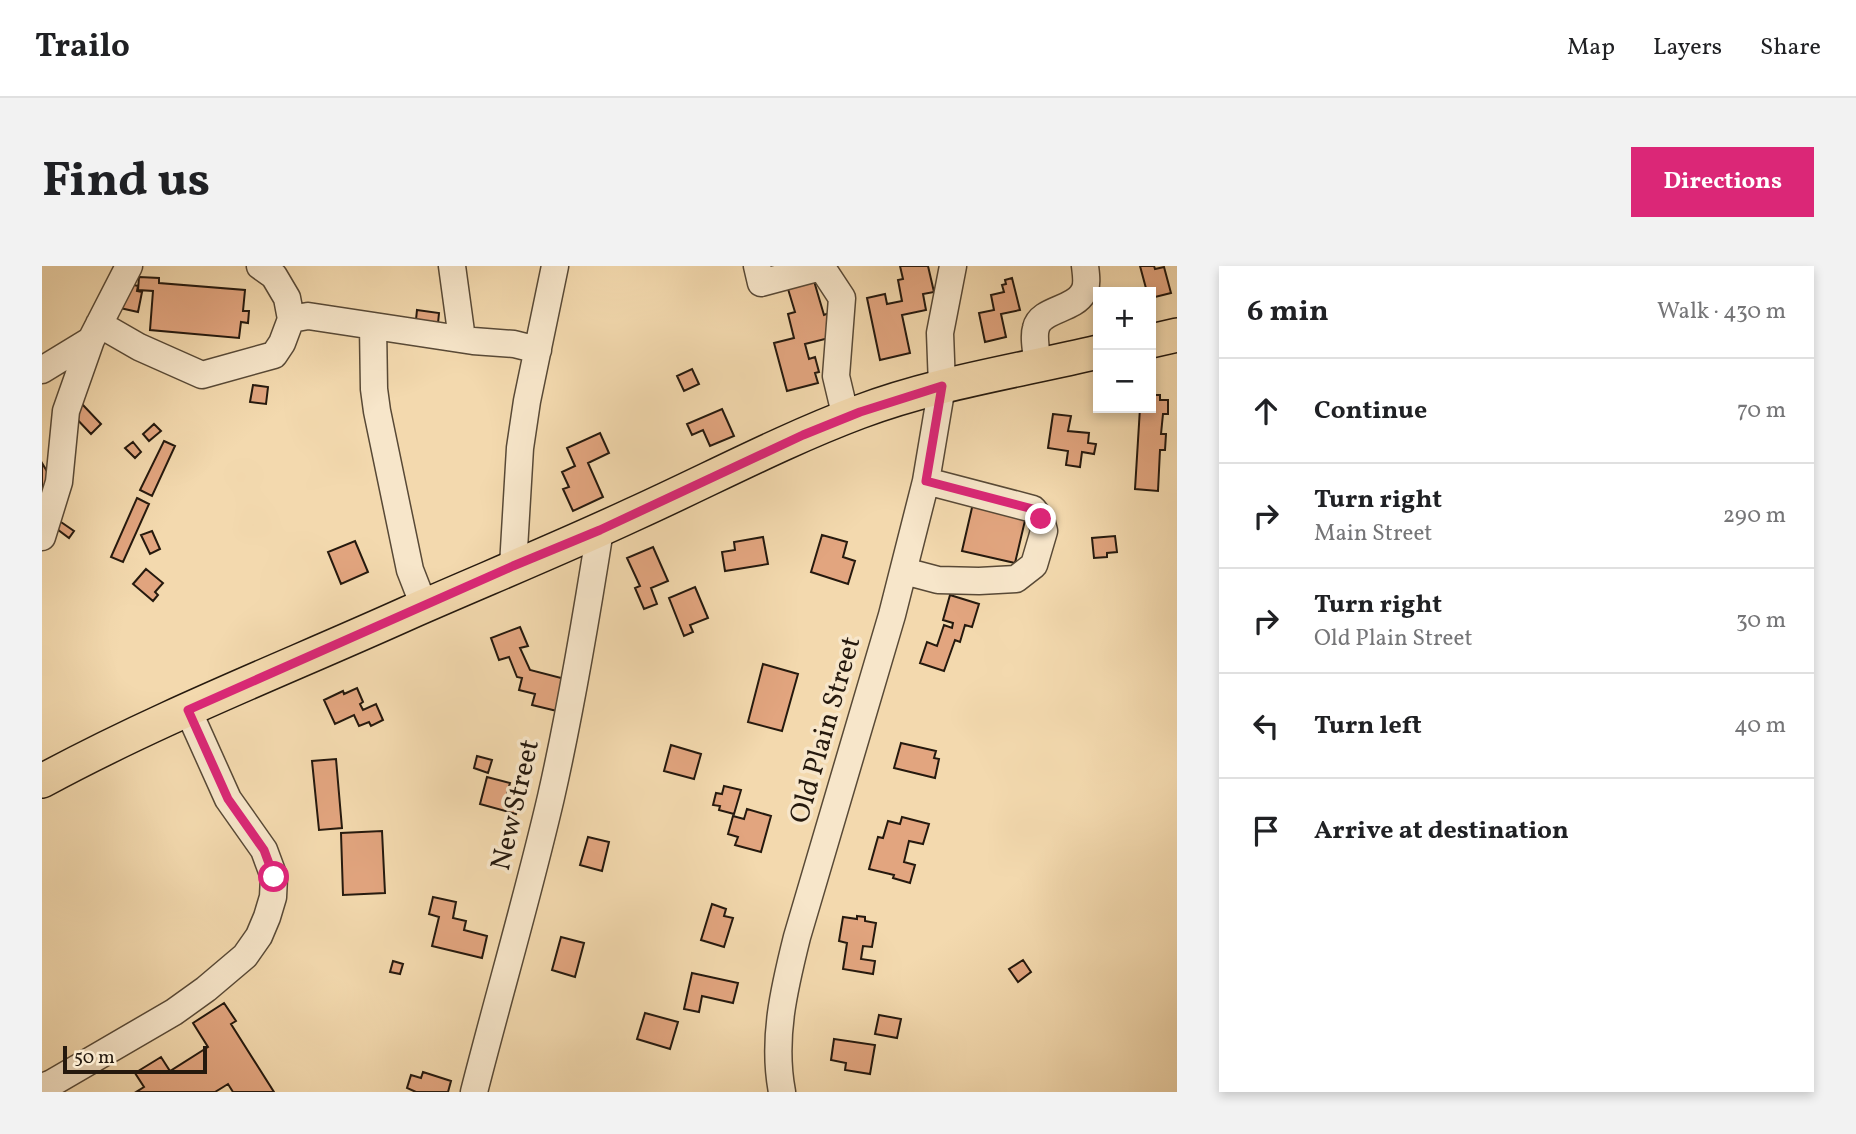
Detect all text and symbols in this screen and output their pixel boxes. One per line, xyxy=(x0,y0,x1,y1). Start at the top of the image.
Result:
text: Trailo xyxy=(35,25,130,71)
text: Map xyxy=(1567,31,1615,65)
text: Layers xyxy=(1653,31,1722,65)
text: Share xyxy=(1760,31,1821,65)
button: Directions xyxy=(1631,147,1814,217)
text: Find us xyxy=(42,148,210,217)
map controls xyxy=(1093,287,1156,413)
button: + xyxy=(1093,287,1156,350)
text: 6 min xyxy=(1247,291,1329,333)
text: Walk · 430 m xyxy=(1657,296,1786,328)
button: − xyxy=(1093,350,1156,413)
icon: ahead xyxy=(1247,392,1285,430)
text: Continue xyxy=(1314,393,1427,429)
text: 70 m xyxy=(1737,395,1786,427)
text: Turn right xyxy=(1314,482,1442,518)
icon: right xyxy=(1247,497,1285,535)
text: 290 m xyxy=(1723,500,1786,532)
route end xyxy=(1025,503,1056,534)
text: Main Street xyxy=(1314,518,1432,550)
text: Turn right xyxy=(1314,587,1442,623)
icon: right xyxy=(1247,602,1285,640)
text: 30 m xyxy=(1736,605,1786,637)
text: Old Plain Street xyxy=(1314,623,1473,655)
street label: Old Plain Street xyxy=(781,632,871,828)
icon: left xyxy=(1247,707,1285,745)
text: Turn left xyxy=(1314,708,1422,744)
text: 40 m xyxy=(1734,710,1786,742)
street label: New Street xyxy=(482,736,550,874)
icon: arrive xyxy=(1247,812,1285,850)
text: Arrive at destination xyxy=(1314,813,1569,849)
route start xyxy=(258,861,289,892)
scale bar xyxy=(63,1043,206,1075)
text: 50 m xyxy=(74,1045,115,1071)

